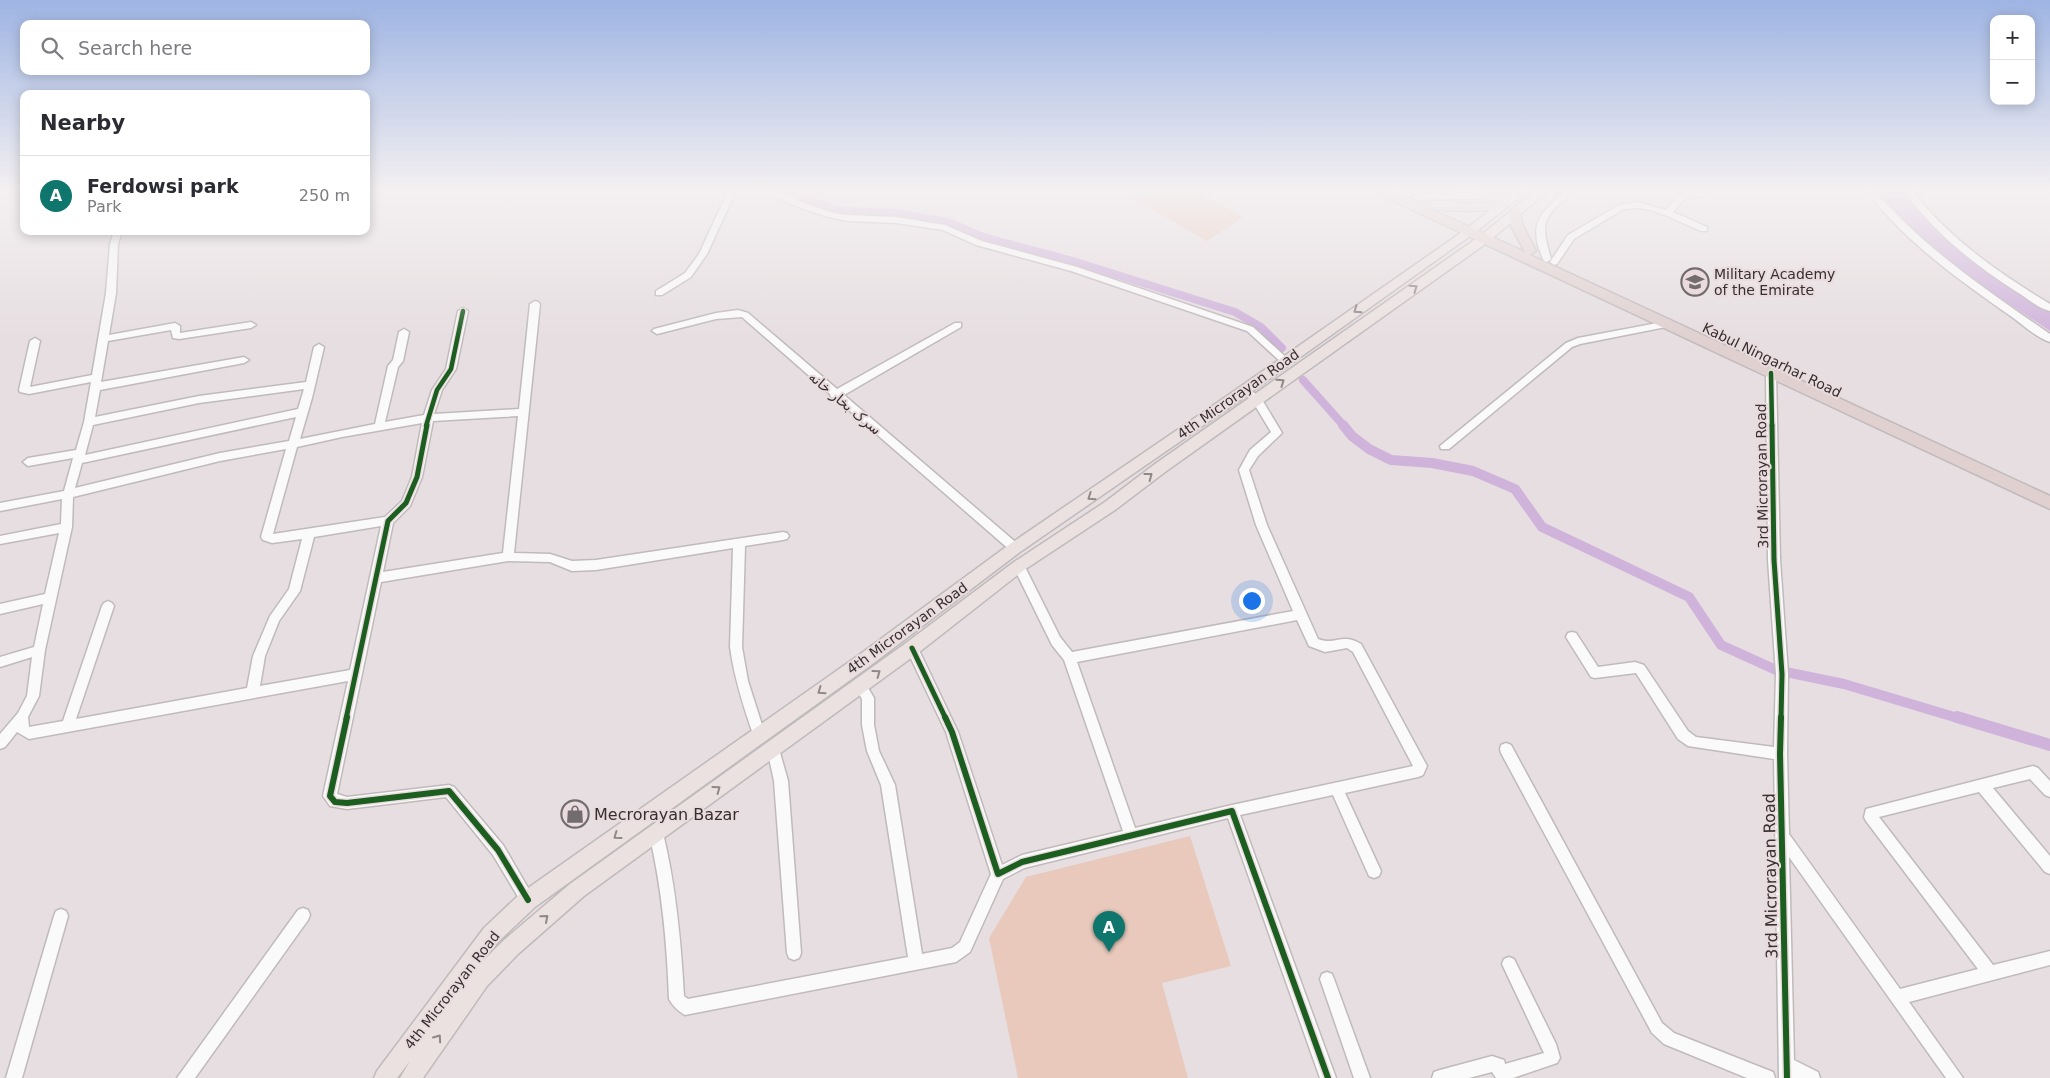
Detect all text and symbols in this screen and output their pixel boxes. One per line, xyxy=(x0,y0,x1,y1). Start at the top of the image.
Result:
map controls xyxy=(1990,15,2035,105)
button: + xyxy=(1990,15,2035,60)
search box xyxy=(20,20,370,75)
icon: search xyxy=(38,34,66,62)
text: Search here xyxy=(78,37,192,59)
button: − xyxy=(1990,60,2035,105)
text: Nearby xyxy=(40,111,125,135)
text: Ferdowsi park xyxy=(87,175,239,197)
text: A xyxy=(50,186,62,205)
text: 250 m xyxy=(299,186,350,205)
text: Park xyxy=(87,197,122,216)
place label: Military Academy of the Emirate xyxy=(1714,266,1835,298)
school or university icon: Military Academy of the Emirate xyxy=(1680,267,1710,297)
one-way arrow xyxy=(1408,285,1418,294)
one-way arrow xyxy=(1354,304,1363,313)
street label: Kabul Ningarhar Road xyxy=(1700,319,1844,401)
street label: 4th Microrayan Road xyxy=(1174,346,1302,442)
street label: سرک بخار خانه xyxy=(805,368,884,439)
one-way arrow xyxy=(1275,379,1285,388)
street label: 3rd Microrayan Road xyxy=(1753,403,1771,549)
one-way arrow xyxy=(1143,474,1152,482)
one-way arrow xyxy=(1087,491,1096,500)
street label: 4th Microrayan Road xyxy=(844,579,970,677)
your location xyxy=(1239,588,1265,614)
one-way arrow xyxy=(871,670,881,679)
one-way arrow xyxy=(817,685,827,694)
one-way arrow xyxy=(712,786,721,795)
street label: 3rd Microrayan Road xyxy=(1760,793,1781,959)
shop icon: Mecrorayan Bazar xyxy=(560,799,590,829)
place label: Mecrorayan Bazar xyxy=(594,805,739,824)
one-way arrow xyxy=(614,830,623,838)
pin: A xyxy=(1093,911,1125,952)
one-way arrow xyxy=(540,914,549,923)
street label: 4th Microrayan Road xyxy=(401,928,503,1052)
one-way arrow xyxy=(432,1034,441,1044)

